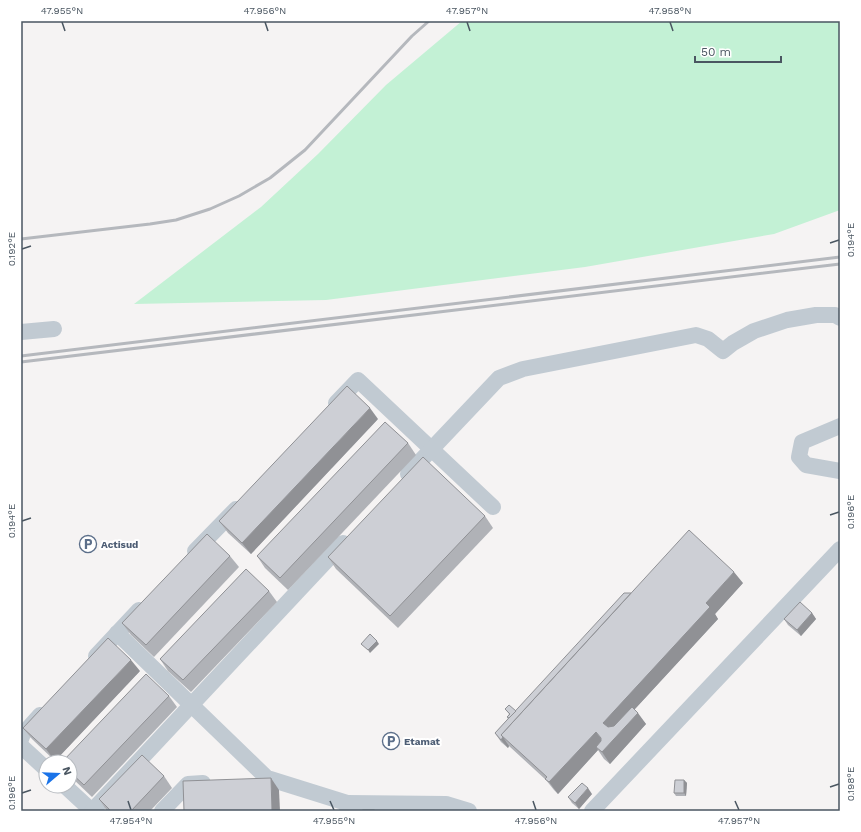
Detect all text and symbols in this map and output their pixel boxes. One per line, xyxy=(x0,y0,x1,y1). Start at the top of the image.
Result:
text: 47.955°N xyxy=(41,5,83,16)
text: 47.956°N xyxy=(244,5,286,16)
text: 47.957°N xyxy=(446,5,488,16)
text: 47.958°N xyxy=(648,5,692,16)
scale bar xyxy=(695,38,781,64)
text: 50 m xyxy=(701,45,731,59)
text: 0.194°E xyxy=(845,223,856,257)
text: 0.192°E xyxy=(6,232,17,266)
text: 0.196°E xyxy=(845,495,856,529)
text: 0.194°E xyxy=(6,504,17,538)
parking icon: Actisud xyxy=(78,534,98,554)
place label: Actisud xyxy=(101,539,138,550)
parking icon: Etamat xyxy=(381,731,401,751)
place label: Etamat xyxy=(404,736,440,747)
north arrow xyxy=(38,754,78,794)
text: N xyxy=(60,765,74,777)
text: 0.198°E xyxy=(845,767,856,801)
text: 0.196°E xyxy=(6,776,17,810)
text: 47.954°N xyxy=(110,815,152,826)
text: 47.955°N xyxy=(313,815,355,826)
text: 47.956°N xyxy=(515,815,557,826)
text: 47.957°N xyxy=(718,815,760,826)

